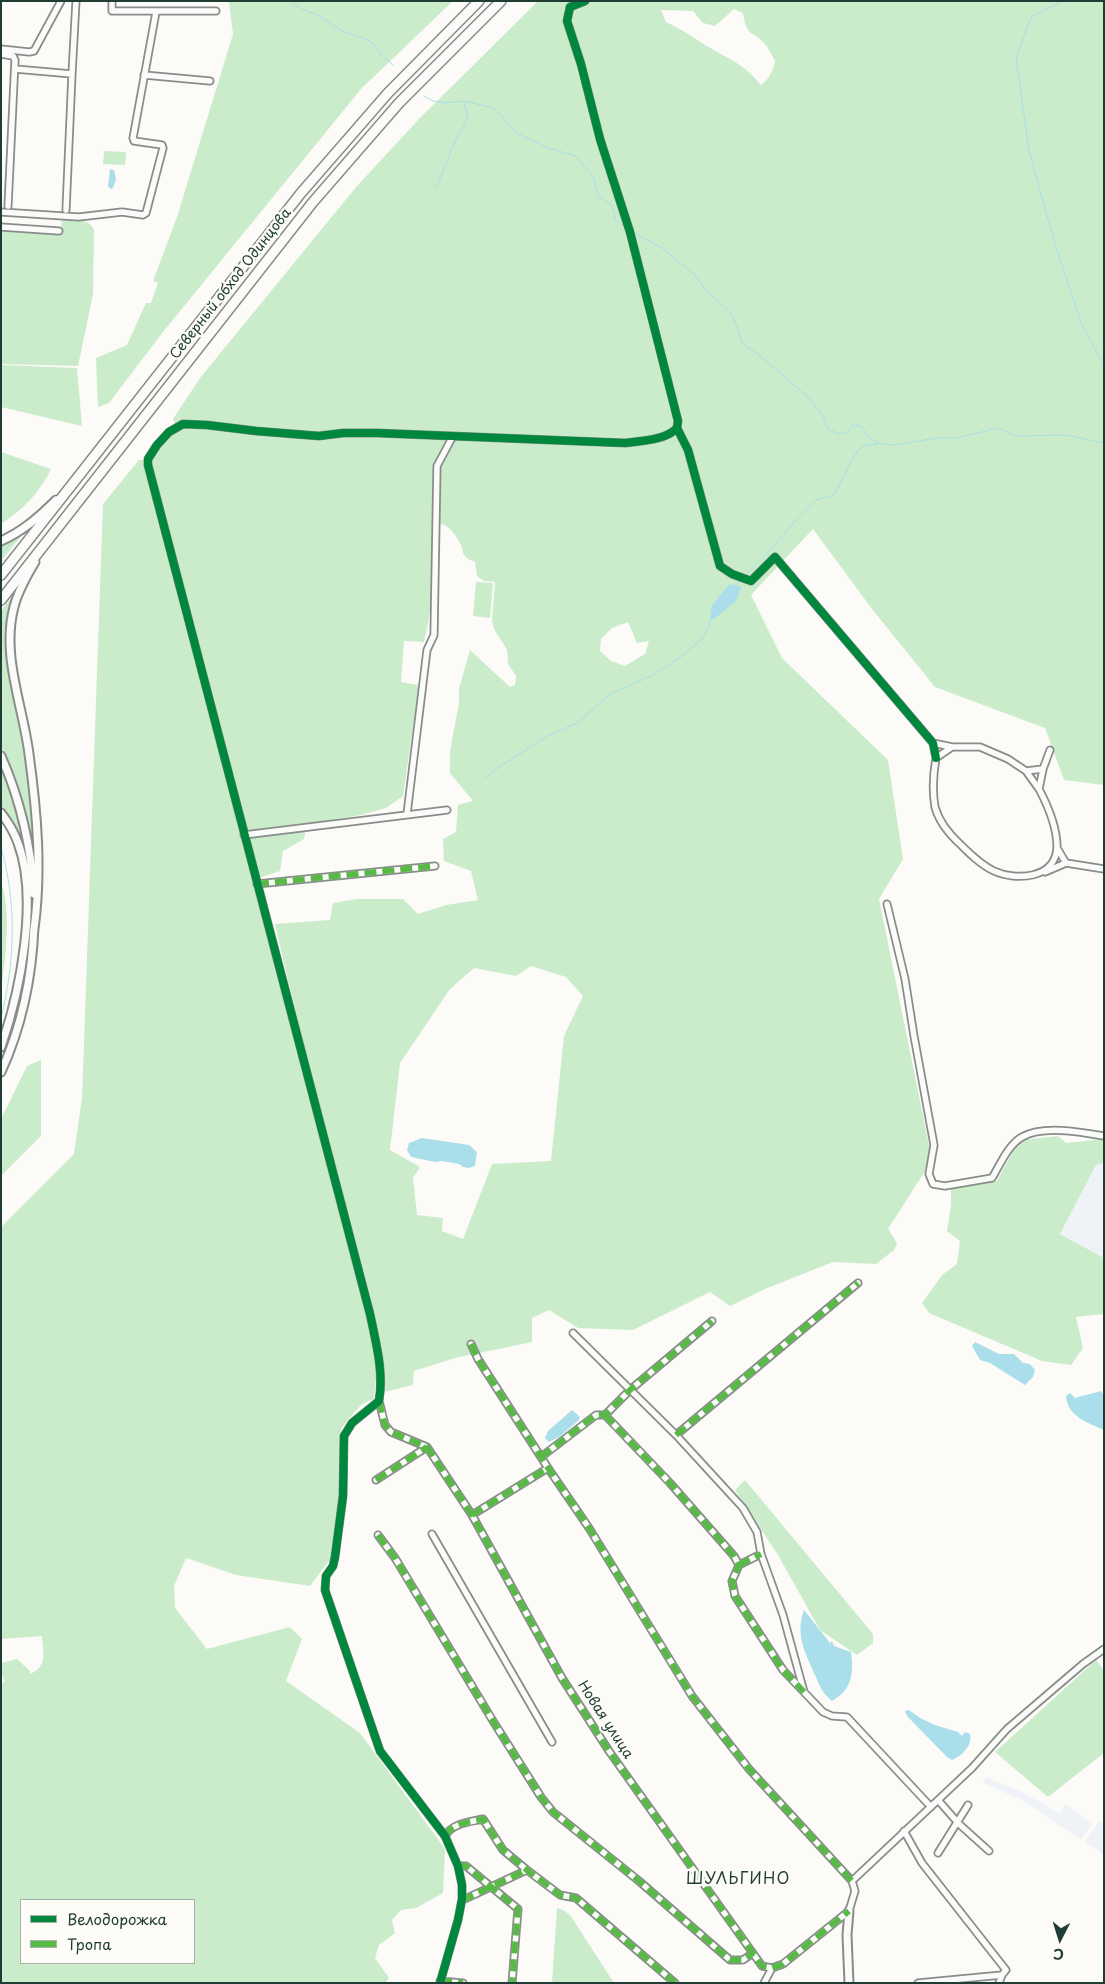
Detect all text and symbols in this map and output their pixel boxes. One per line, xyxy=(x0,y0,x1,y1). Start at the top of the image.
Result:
street label: Северный обход Одинцова xyxy=(167,205,295,363)
street label: Новая улица xyxy=(574,1678,636,1762)
district label: ШУЛЬГИНО xyxy=(685,1870,791,1890)
legend xyxy=(20,1899,195,1964)
text: Велодорожка xyxy=(67,1907,167,1930)
north arrow xyxy=(1035,1914,1085,1964)
text: Тропа xyxy=(67,1932,112,1955)
text: С xyxy=(1052,1944,1065,1965)

